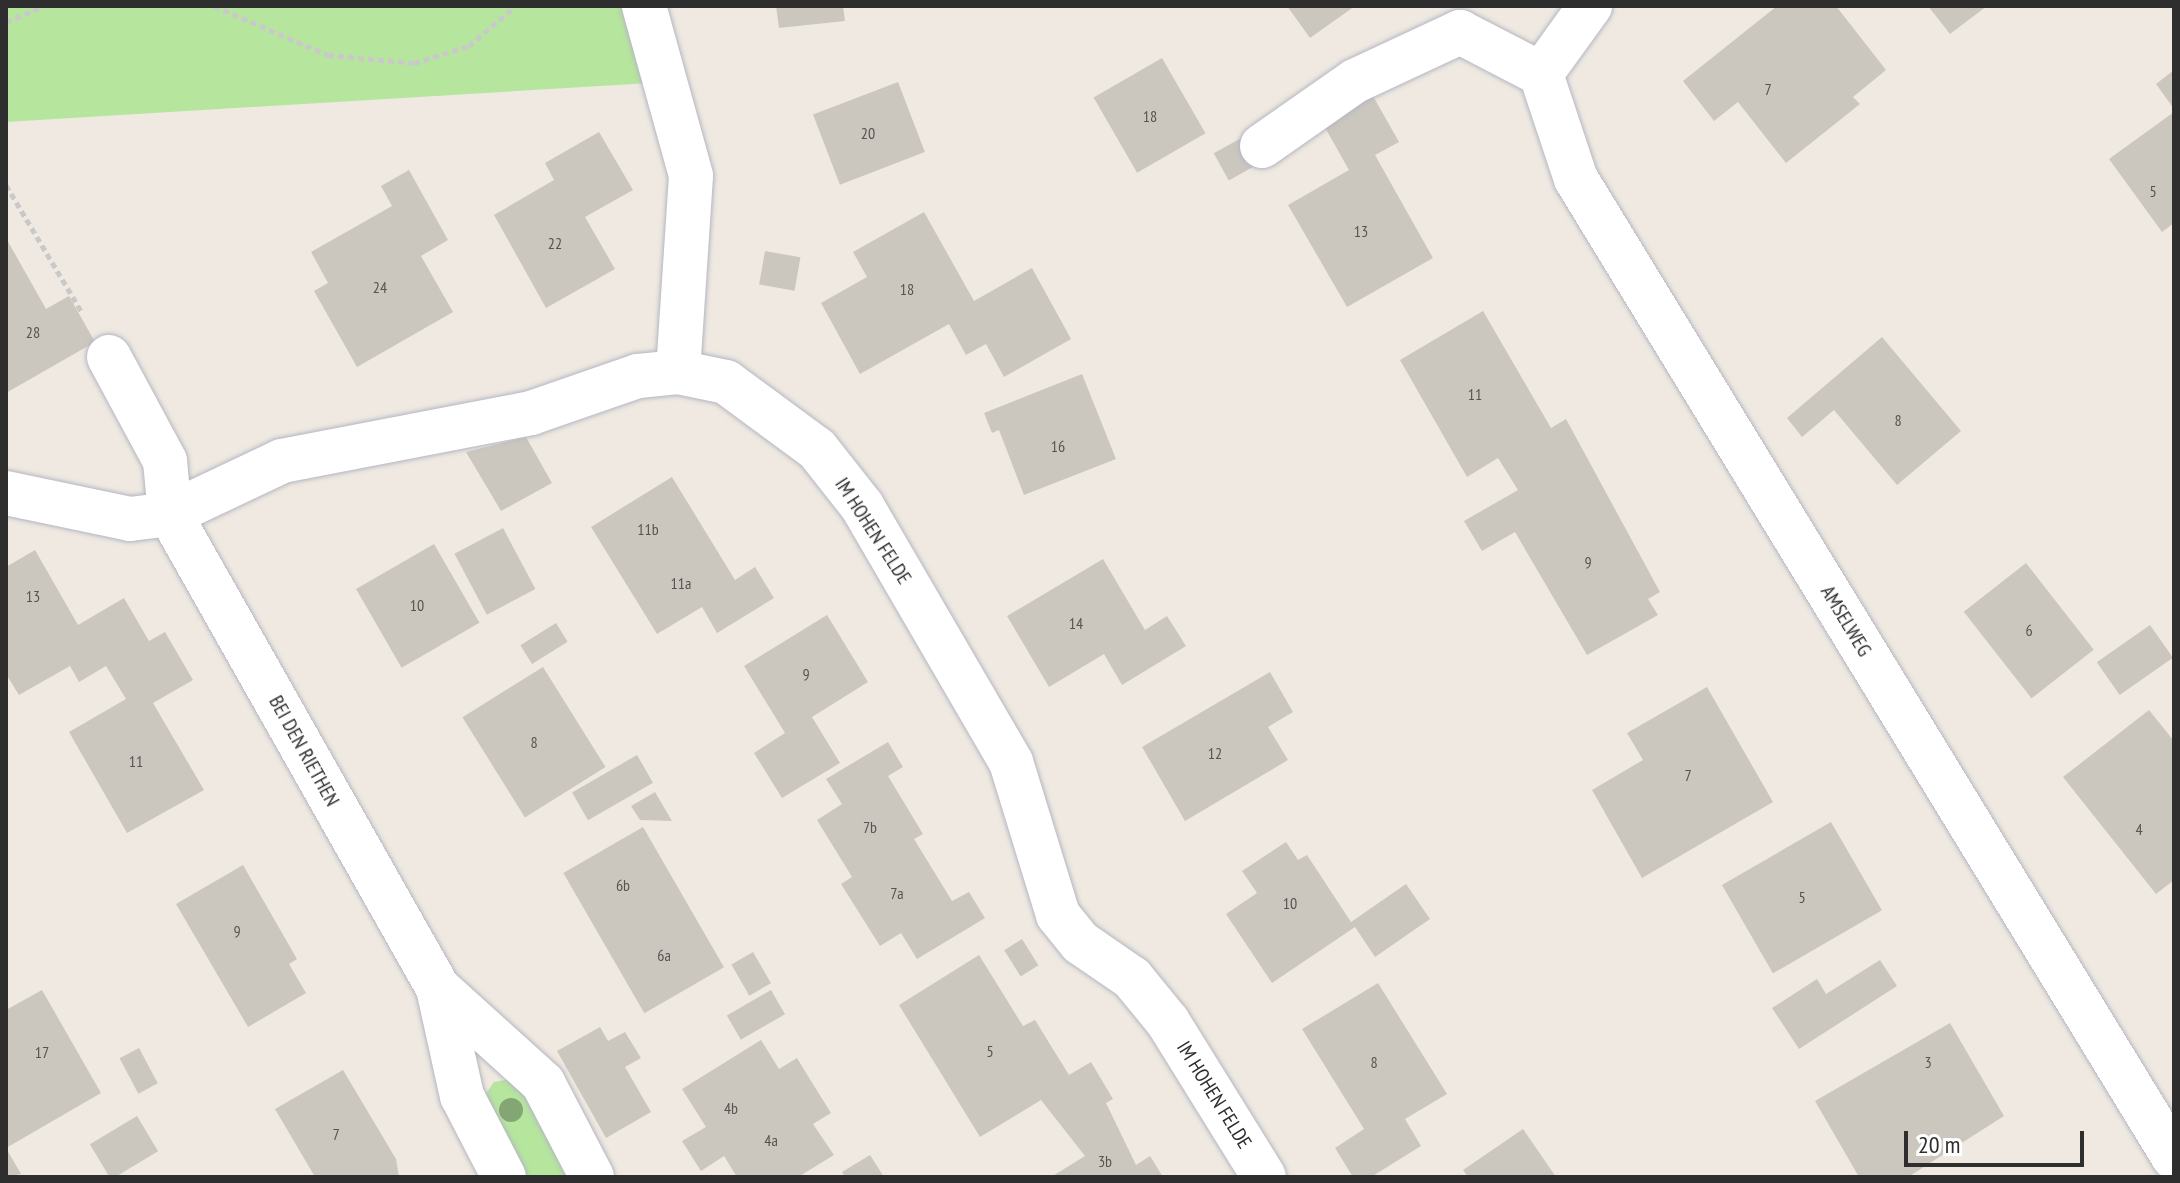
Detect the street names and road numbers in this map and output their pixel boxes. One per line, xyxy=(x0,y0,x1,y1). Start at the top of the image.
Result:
street label: IM HOHEN FELDE xyxy=(830,473,916,589)
street label: AMSELWEG xyxy=(1816,581,1876,661)
street label: BEI DEN RIETHEN xyxy=(264,691,344,811)
street label: IM HOHEN FELDE xyxy=(1172,1037,1256,1153)

